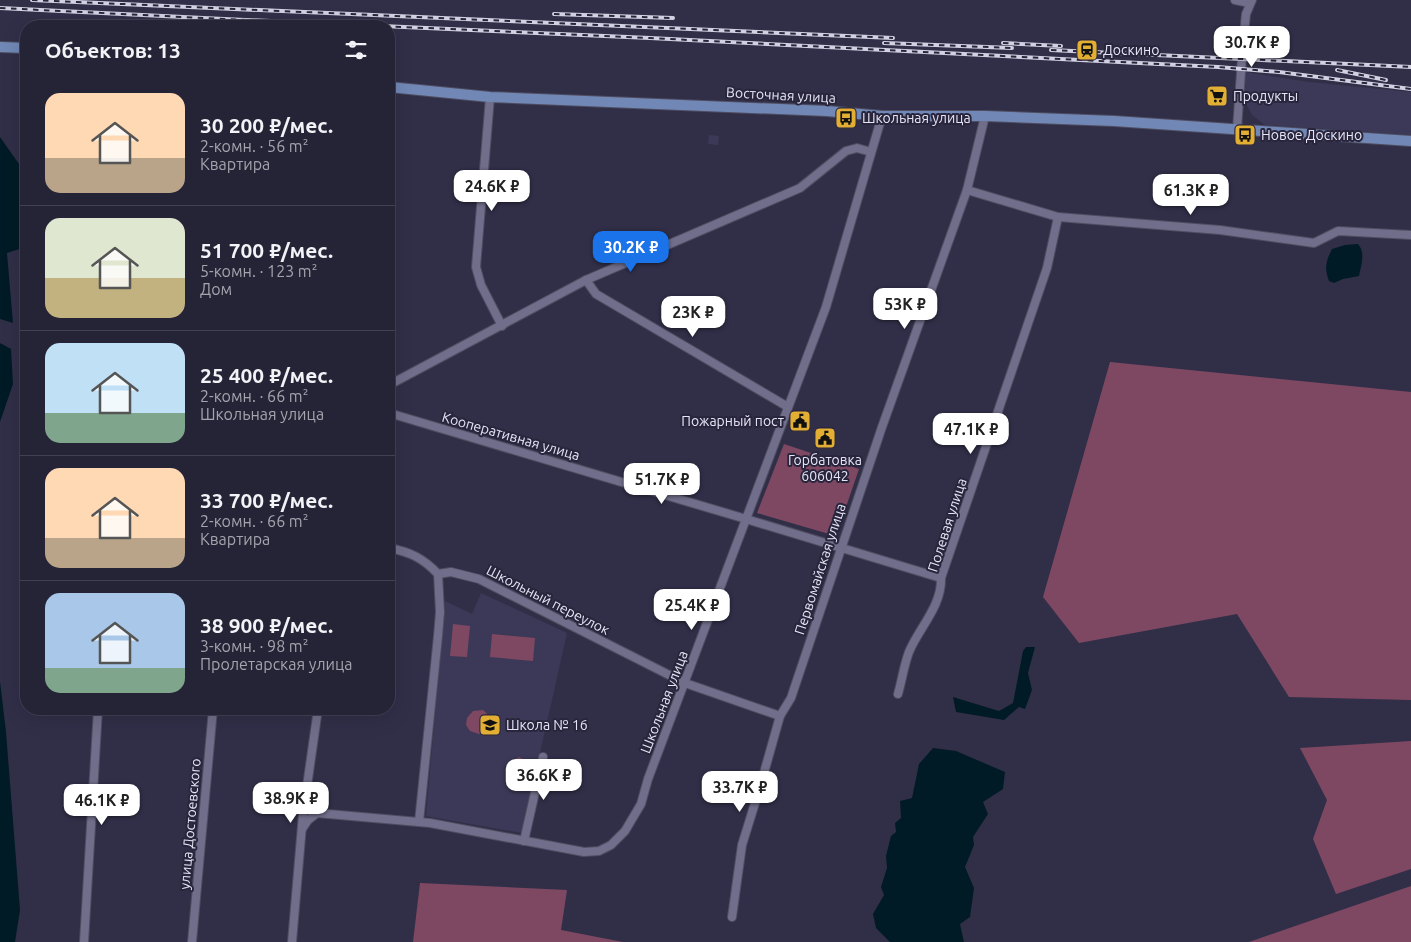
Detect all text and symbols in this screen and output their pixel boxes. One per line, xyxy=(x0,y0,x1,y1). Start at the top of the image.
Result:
pin: 30.7K ₽ xyxy=(1206,26,1298,68)
text: 30.7K ₽ xyxy=(1225,33,1279,51)
icon: filters xyxy=(342,36,370,64)
text: Объектов: 13 xyxy=(45,38,181,62)
station icon: Доскино xyxy=(1075,38,1099,62)
place label: Доскино xyxy=(1103,42,1159,58)
street label: Восточная улица xyxy=(726,84,836,106)
supermarket icon: Продукты xyxy=(1205,84,1229,108)
place label: Продукты xyxy=(1233,88,1298,104)
bus stop icon: Школьная улица xyxy=(834,106,858,130)
place label: Школьная улица xyxy=(862,110,971,126)
icon: home xyxy=(85,113,145,173)
text: 30 200 ₽/мес. xyxy=(200,113,333,137)
bus stop icon: Новое Доскино xyxy=(1233,123,1257,147)
place label: Новое Доскино xyxy=(1261,127,1362,143)
text: 2-комн. · 56 m² xyxy=(200,137,308,155)
text: Квартира xyxy=(200,155,270,173)
pin: 24.6K ₽ xyxy=(446,170,538,212)
pin: 61.3K ₽ xyxy=(1145,174,1237,216)
text: 24.6K ₽ xyxy=(465,177,519,195)
text: 61.3K ₽ xyxy=(1164,181,1218,199)
pin: 30.2K ₽ xyxy=(585,230,677,273)
icon: home xyxy=(85,238,145,298)
text: 51 700 ₽/мес. xyxy=(200,238,333,262)
text: 30.2K ₽ xyxy=(604,238,658,256)
text: 5-комн. · 123 m² xyxy=(200,262,317,280)
text: Дом xyxy=(200,280,232,298)
pin: 53K ₽ xyxy=(870,288,940,330)
text: 53K ₽ xyxy=(884,295,926,313)
pin: 23K ₽ xyxy=(658,296,728,338)
text: 23K ₽ xyxy=(672,303,714,321)
icon: home xyxy=(85,363,145,423)
text: 25 400 ₽/мес. xyxy=(200,363,333,387)
text: 2-комн. · 66 m² xyxy=(200,387,308,405)
text: Школьная улица xyxy=(200,405,324,423)
street label: Кооперативная улица xyxy=(440,409,582,463)
public building icon: Пожарный пост xyxy=(788,409,812,433)
pin: 47.1K ₽ xyxy=(925,412,1017,455)
place label: Пожарный пост xyxy=(681,413,784,429)
text: 47.1K ₽ xyxy=(944,420,998,438)
public building icon: Горбатовка 606042 xyxy=(813,426,837,450)
place label: Горбатовка 606042 xyxy=(788,452,862,484)
pin: 51.7K ₽ xyxy=(616,462,708,505)
text: 51.7K ₽ xyxy=(635,470,689,488)
street label: Полевая улица xyxy=(924,476,970,574)
icon: home xyxy=(85,488,145,548)
text: 33 700 ₽/мес. xyxy=(200,488,333,512)
street label: Первомайская улица xyxy=(791,501,849,637)
text: 2-комн. · 66 m² xyxy=(200,512,308,530)
text: Квартира xyxy=(200,530,270,548)
street label: Школьный переулок xyxy=(484,562,612,638)
pin: 25.4K ₽ xyxy=(646,588,738,631)
text: 25.4K ₽ xyxy=(665,596,719,614)
icon: home xyxy=(85,613,145,673)
text: 38 900 ₽/мес. xyxy=(200,613,333,637)
text: 3-комн. · 98 m² xyxy=(200,637,308,655)
street label: Школьная улица xyxy=(637,648,691,756)
text: Пролетарская улица xyxy=(200,655,353,673)
school or university icon: Школа № 16 xyxy=(478,713,502,737)
place label: Школа № 16 xyxy=(506,717,588,733)
street label: улица Достоевского xyxy=(176,758,204,890)
pin: 36.6K ₽ xyxy=(498,758,590,801)
text: 36.6K ₽ xyxy=(517,766,571,784)
pin: 33.7K ₽ xyxy=(694,770,786,813)
text: 33.7K ₽ xyxy=(713,778,767,796)
pin: 38.9K ₽ xyxy=(245,782,337,824)
pin: 46.1K ₽ xyxy=(56,784,148,826)
text: 38.9K ₽ xyxy=(264,789,318,807)
text: 46.1K ₽ xyxy=(75,791,129,809)

